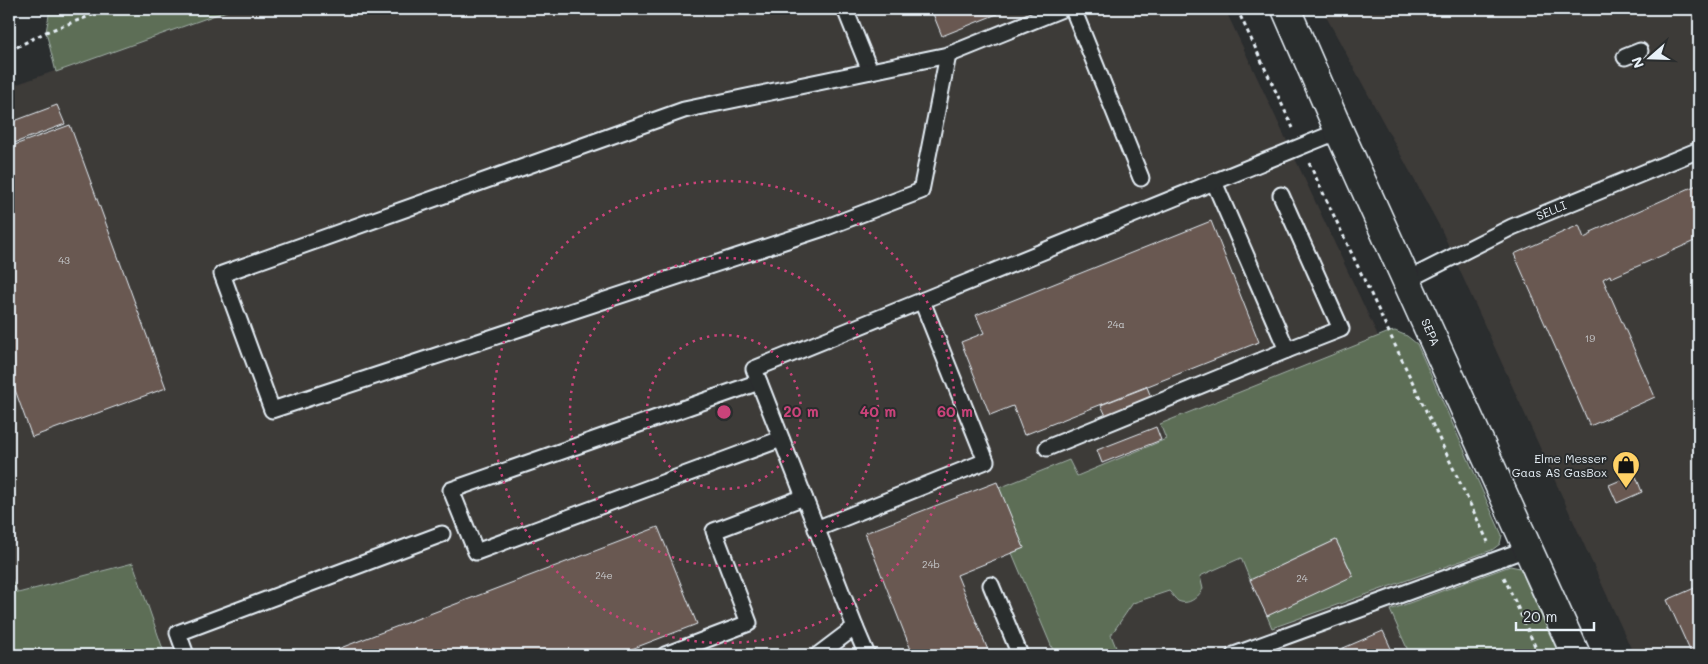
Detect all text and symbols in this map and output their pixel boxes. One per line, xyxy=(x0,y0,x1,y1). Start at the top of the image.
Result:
north arrow xyxy=(1626,32,1676,82)
text: N xyxy=(1627,54,1648,71)
street label: SELLI xyxy=(1533,196,1569,224)
house number: 43 xyxy=(58,253,70,267)
street label: SEPA xyxy=(1418,316,1444,348)
house number: 24a xyxy=(1107,317,1125,331)
house number: 19 xyxy=(1585,331,1595,345)
text: 20 m xyxy=(783,401,819,421)
text: 40 m xyxy=(860,401,896,421)
text: 60 m xyxy=(937,401,973,421)
centre of rings xyxy=(715,403,733,421)
place label: Elme Messer Gaas AS GasBox xyxy=(1512,450,1607,480)
shop icon: Elme Messer Gaas AS GasBox xyxy=(1611,450,1641,489)
house number: 24b xyxy=(922,557,940,571)
house number: 24e xyxy=(595,568,613,582)
house number: 24 xyxy=(1296,571,1308,585)
scale bar xyxy=(1516,599,1593,631)
text: 20 m xyxy=(1523,606,1557,626)

